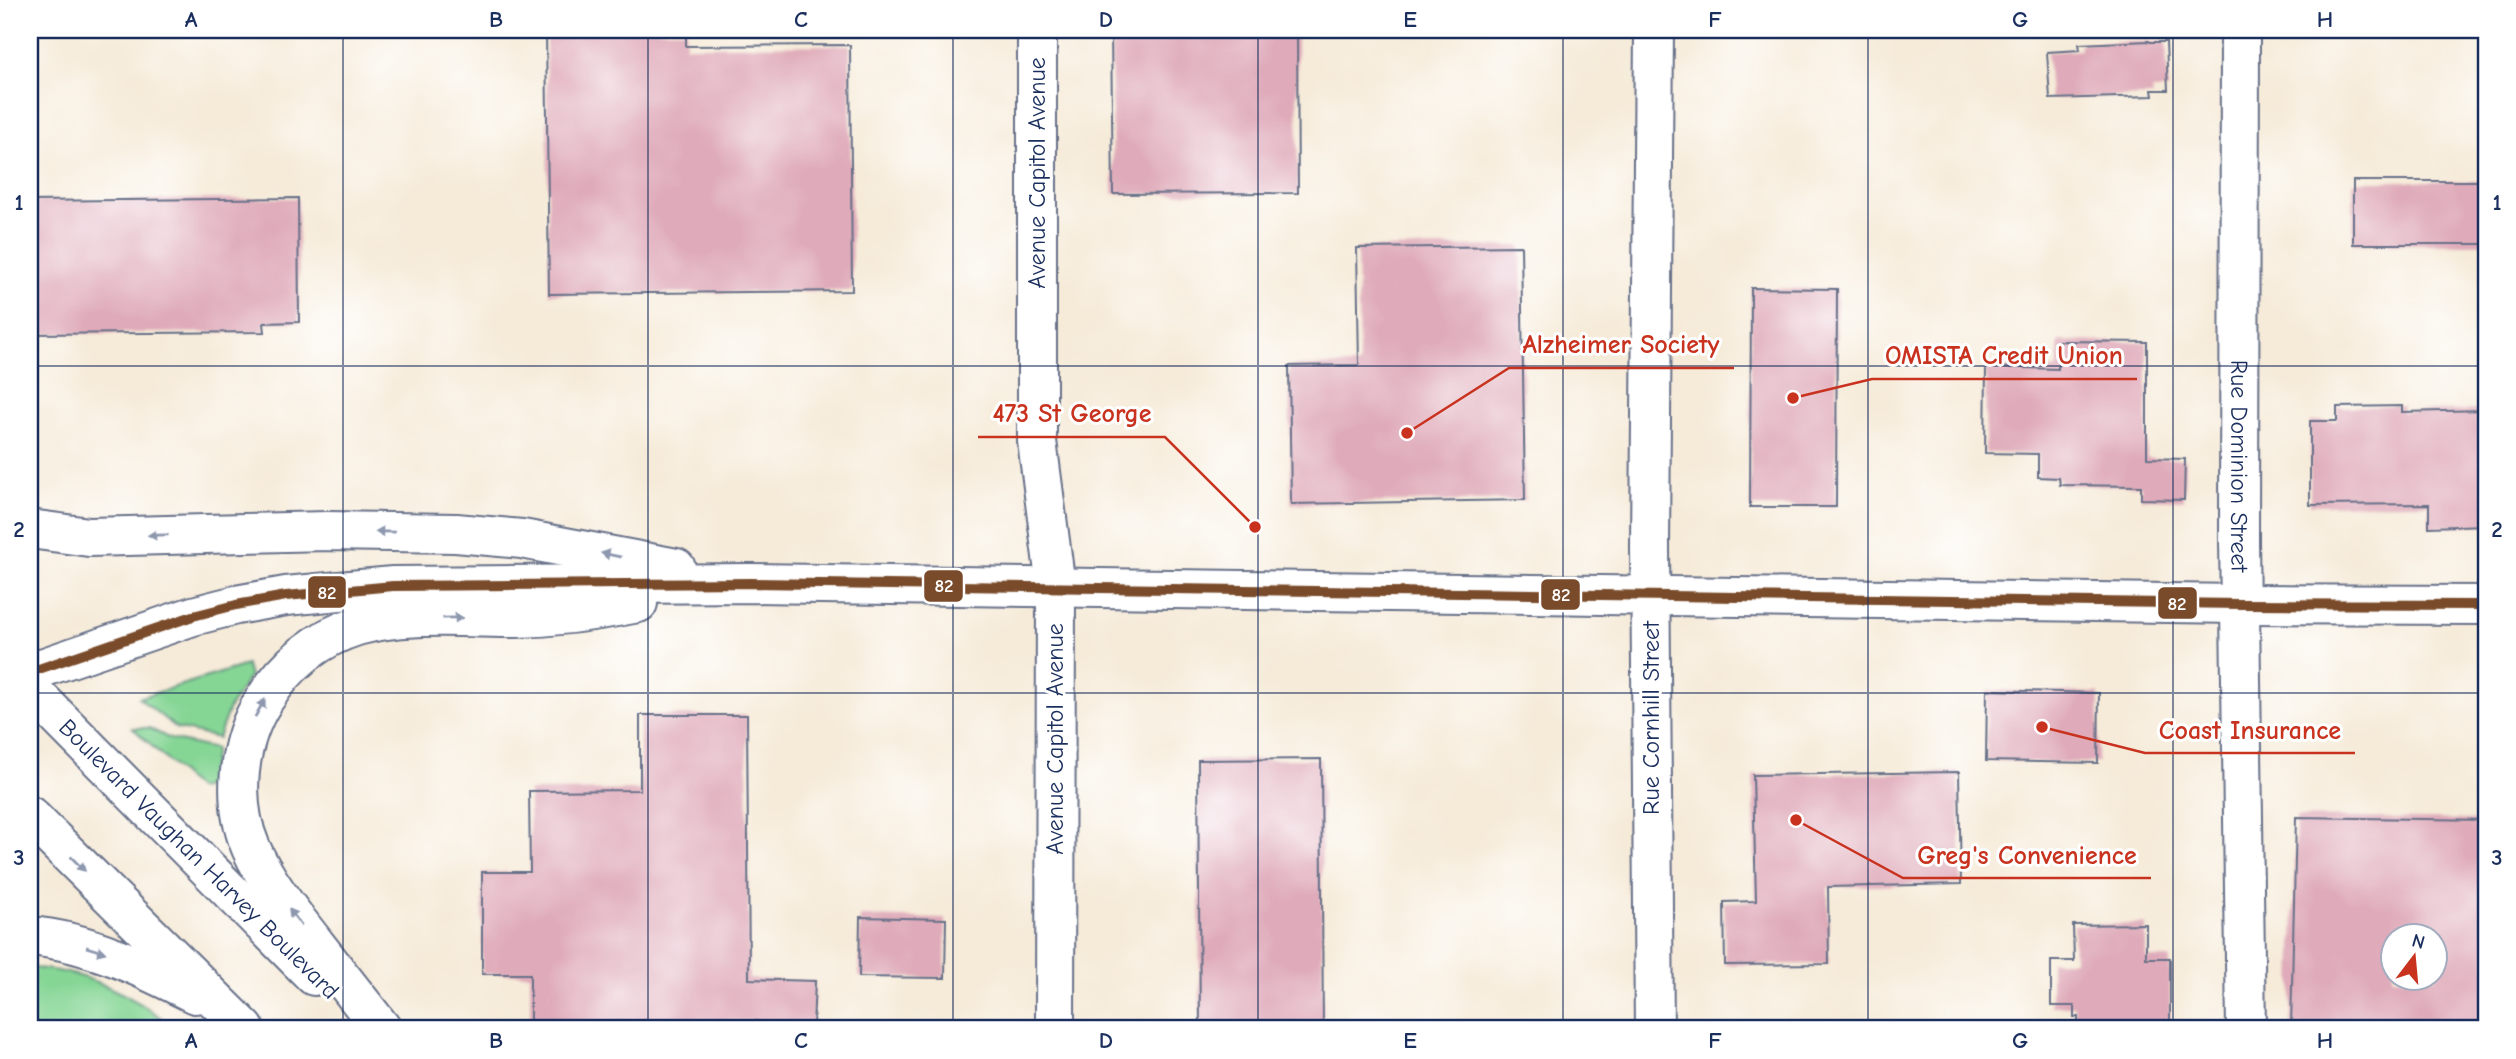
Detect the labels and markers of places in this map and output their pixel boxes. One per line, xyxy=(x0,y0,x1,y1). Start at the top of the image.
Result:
callout: Alzheimer Society xyxy=(1509,321,1734,368)
callout: OMISTA Credit Union xyxy=(1872,332,2137,379)
callout: 473 St George xyxy=(978,390,1165,437)
callout: Coast Insurance xyxy=(2145,706,2355,753)
callout: Greg's Convenience xyxy=(1903,831,2151,878)

